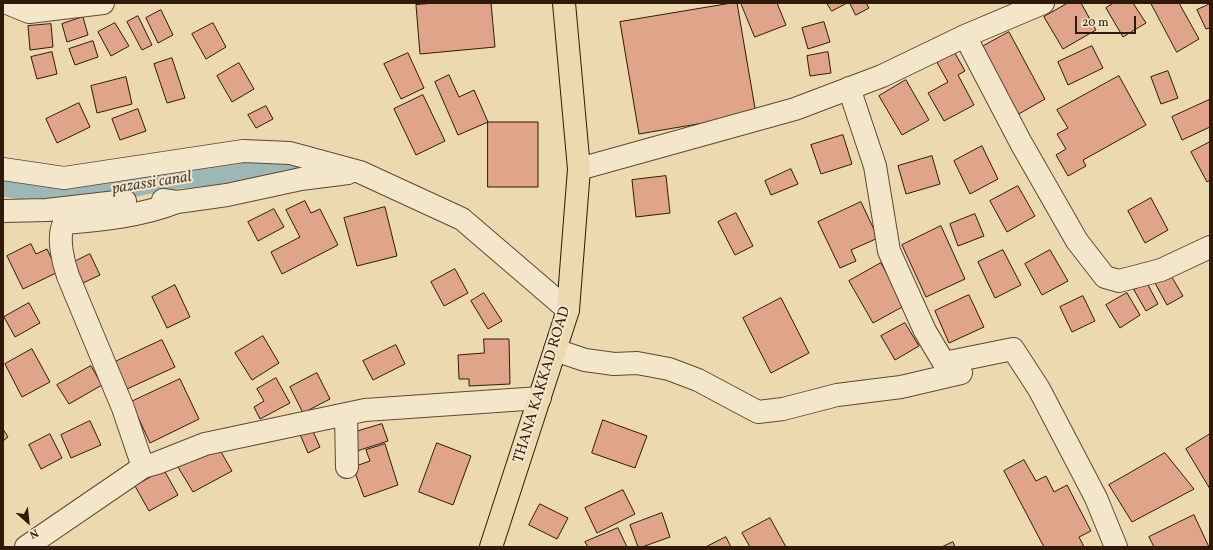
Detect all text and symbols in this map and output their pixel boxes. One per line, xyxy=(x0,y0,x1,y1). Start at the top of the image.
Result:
scale bar xyxy=(1077,8,1138,34)
text: 20 m xyxy=(1082,15,1109,31)
water label: pazassi canal xyxy=(111,168,193,200)
street label: THANA KAKKAD ROAD xyxy=(511,305,575,465)
north arrow xyxy=(8,502,48,542)
text: N xyxy=(27,525,41,542)

